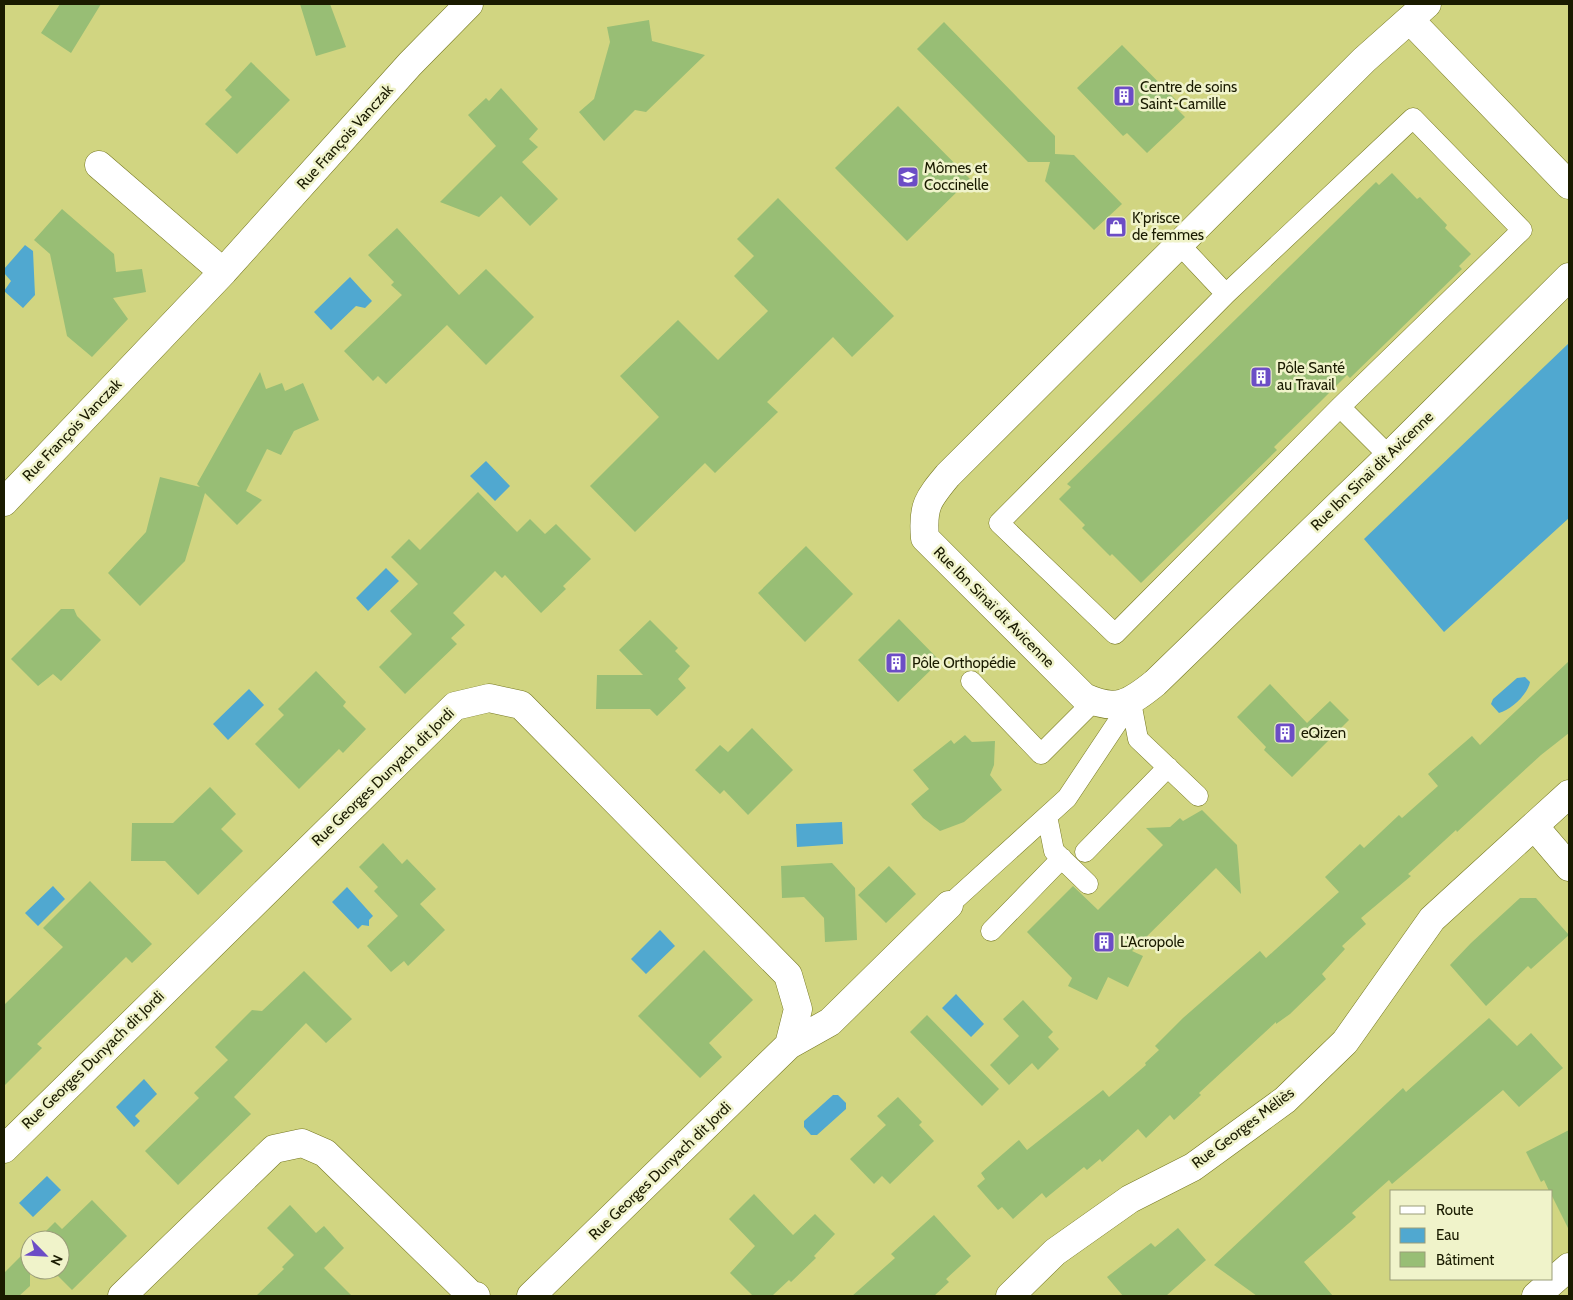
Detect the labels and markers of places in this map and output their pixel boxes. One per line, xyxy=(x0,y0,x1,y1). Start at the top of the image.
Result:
place label: Centre de soins Saint-Camille xyxy=(1140,78,1237,113)
building icon: Centre de soins Saint-Camille xyxy=(1112,84,1136,108)
place label: Mômes et Coccinelle xyxy=(924,159,989,194)
school or university icon: Mômes et Coccinelle xyxy=(896,165,920,189)
place label: K'prisce de femmes xyxy=(1132,209,1204,244)
shop icon: K'prisce de femmes xyxy=(1104,215,1128,239)
place label: Pôle Santé au Travail xyxy=(1277,359,1345,394)
building icon: Pôle Santé au Travail xyxy=(1249,365,1273,389)
building icon: Pôle Orthopédie xyxy=(884,651,908,675)
place label: Pôle Orthopédie xyxy=(912,654,1016,672)
building icon: eQizen xyxy=(1273,721,1297,745)
place label: eQizen xyxy=(1301,724,1346,742)
building icon: L'Acropole xyxy=(1092,930,1116,954)
place label: L'Acropole xyxy=(1120,933,1185,951)

